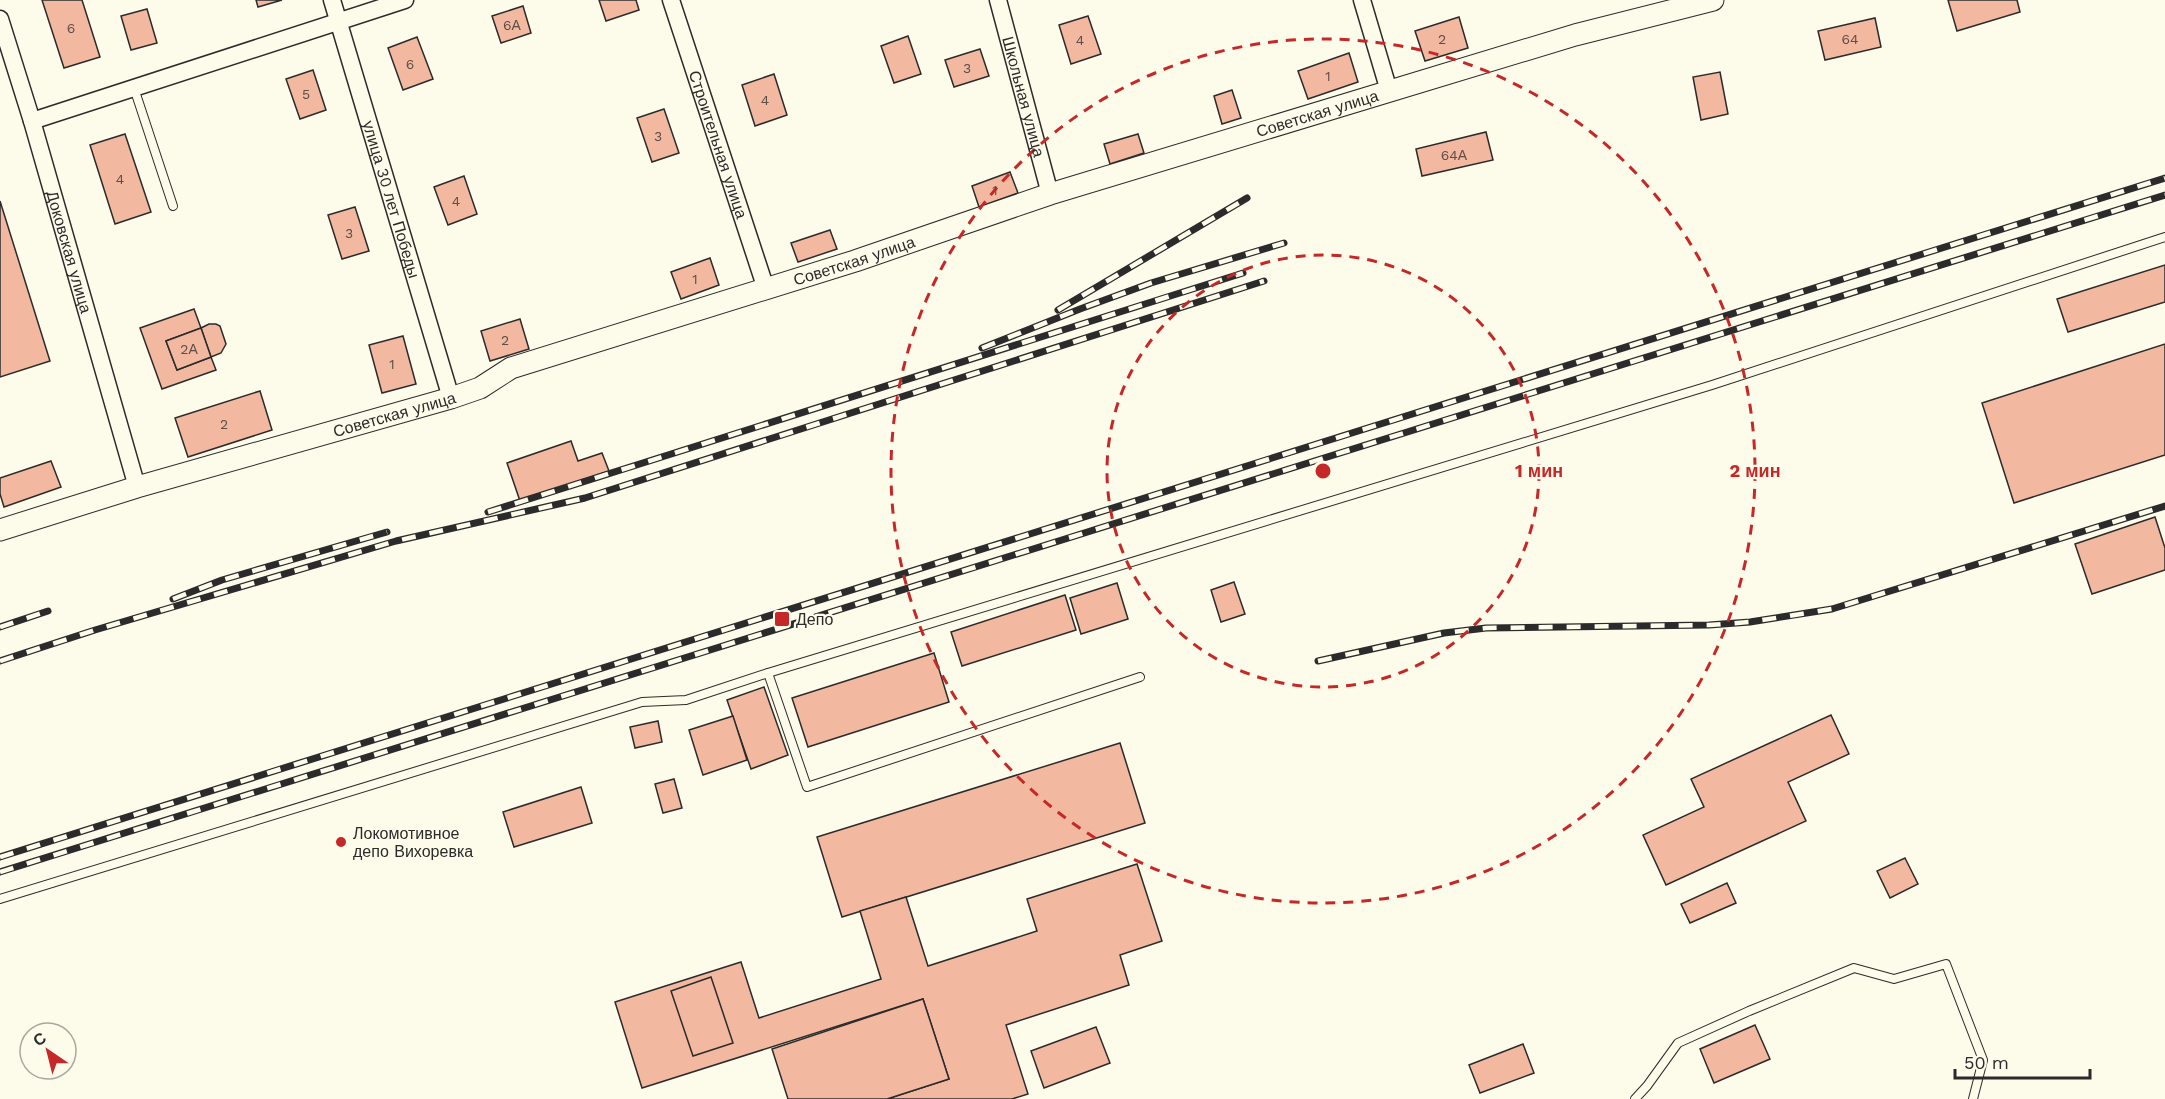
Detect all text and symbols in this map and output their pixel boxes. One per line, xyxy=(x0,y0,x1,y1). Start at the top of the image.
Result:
house number: 6А xyxy=(503,17,522,33)
house number: 6 xyxy=(67,20,75,36)
house number: 2 xyxy=(1438,31,1446,47)
house number: 64 xyxy=(1841,31,1859,47)
house number: 4 xyxy=(1076,32,1084,48)
street label: Школьная улица xyxy=(998,34,1049,159)
house number: 6 xyxy=(406,56,414,72)
house number: 3 xyxy=(963,60,971,76)
street label: Строительная улица xyxy=(685,68,751,221)
house number: 1 xyxy=(1325,68,1331,84)
house number: 5 xyxy=(302,86,310,102)
street label: Советская улица xyxy=(1254,86,1381,141)
house number: 4 xyxy=(761,92,769,108)
street label: улица 30 лет Победы xyxy=(359,118,424,280)
house number: 3 xyxy=(654,128,662,144)
house number: 64А xyxy=(1441,147,1468,163)
house number: 4 xyxy=(116,171,124,187)
house number: 1 xyxy=(992,182,998,198)
street label: Доковская улица xyxy=(42,188,96,316)
house number: 4 xyxy=(452,193,460,209)
house number: 3 xyxy=(345,225,353,241)
street label: Советская улица xyxy=(791,232,918,290)
house number: 1 xyxy=(692,271,698,287)
house number: 2 xyxy=(501,332,509,348)
house number: 2А xyxy=(180,341,198,357)
house number: 1 xyxy=(389,356,395,372)
street label: Советская улица xyxy=(331,388,458,441)
house number: 2 xyxy=(220,416,228,432)
text: 1 мин xyxy=(1515,460,1563,481)
text: 2 мин xyxy=(1729,460,1781,481)
centre of rings xyxy=(1313,461,1333,481)
marker: Депо xyxy=(773,610,791,628)
place label: Депо xyxy=(796,610,833,629)
place label: Локомотивное депо Вихоревка xyxy=(353,824,473,861)
marker: Локомотивное депо Вихоревка xyxy=(334,835,348,849)
north arrow xyxy=(18,1021,78,1081)
text: С xyxy=(29,1028,50,1050)
scale bar xyxy=(1955,1042,2090,1080)
text: 50 m xyxy=(1964,1052,2009,1073)

